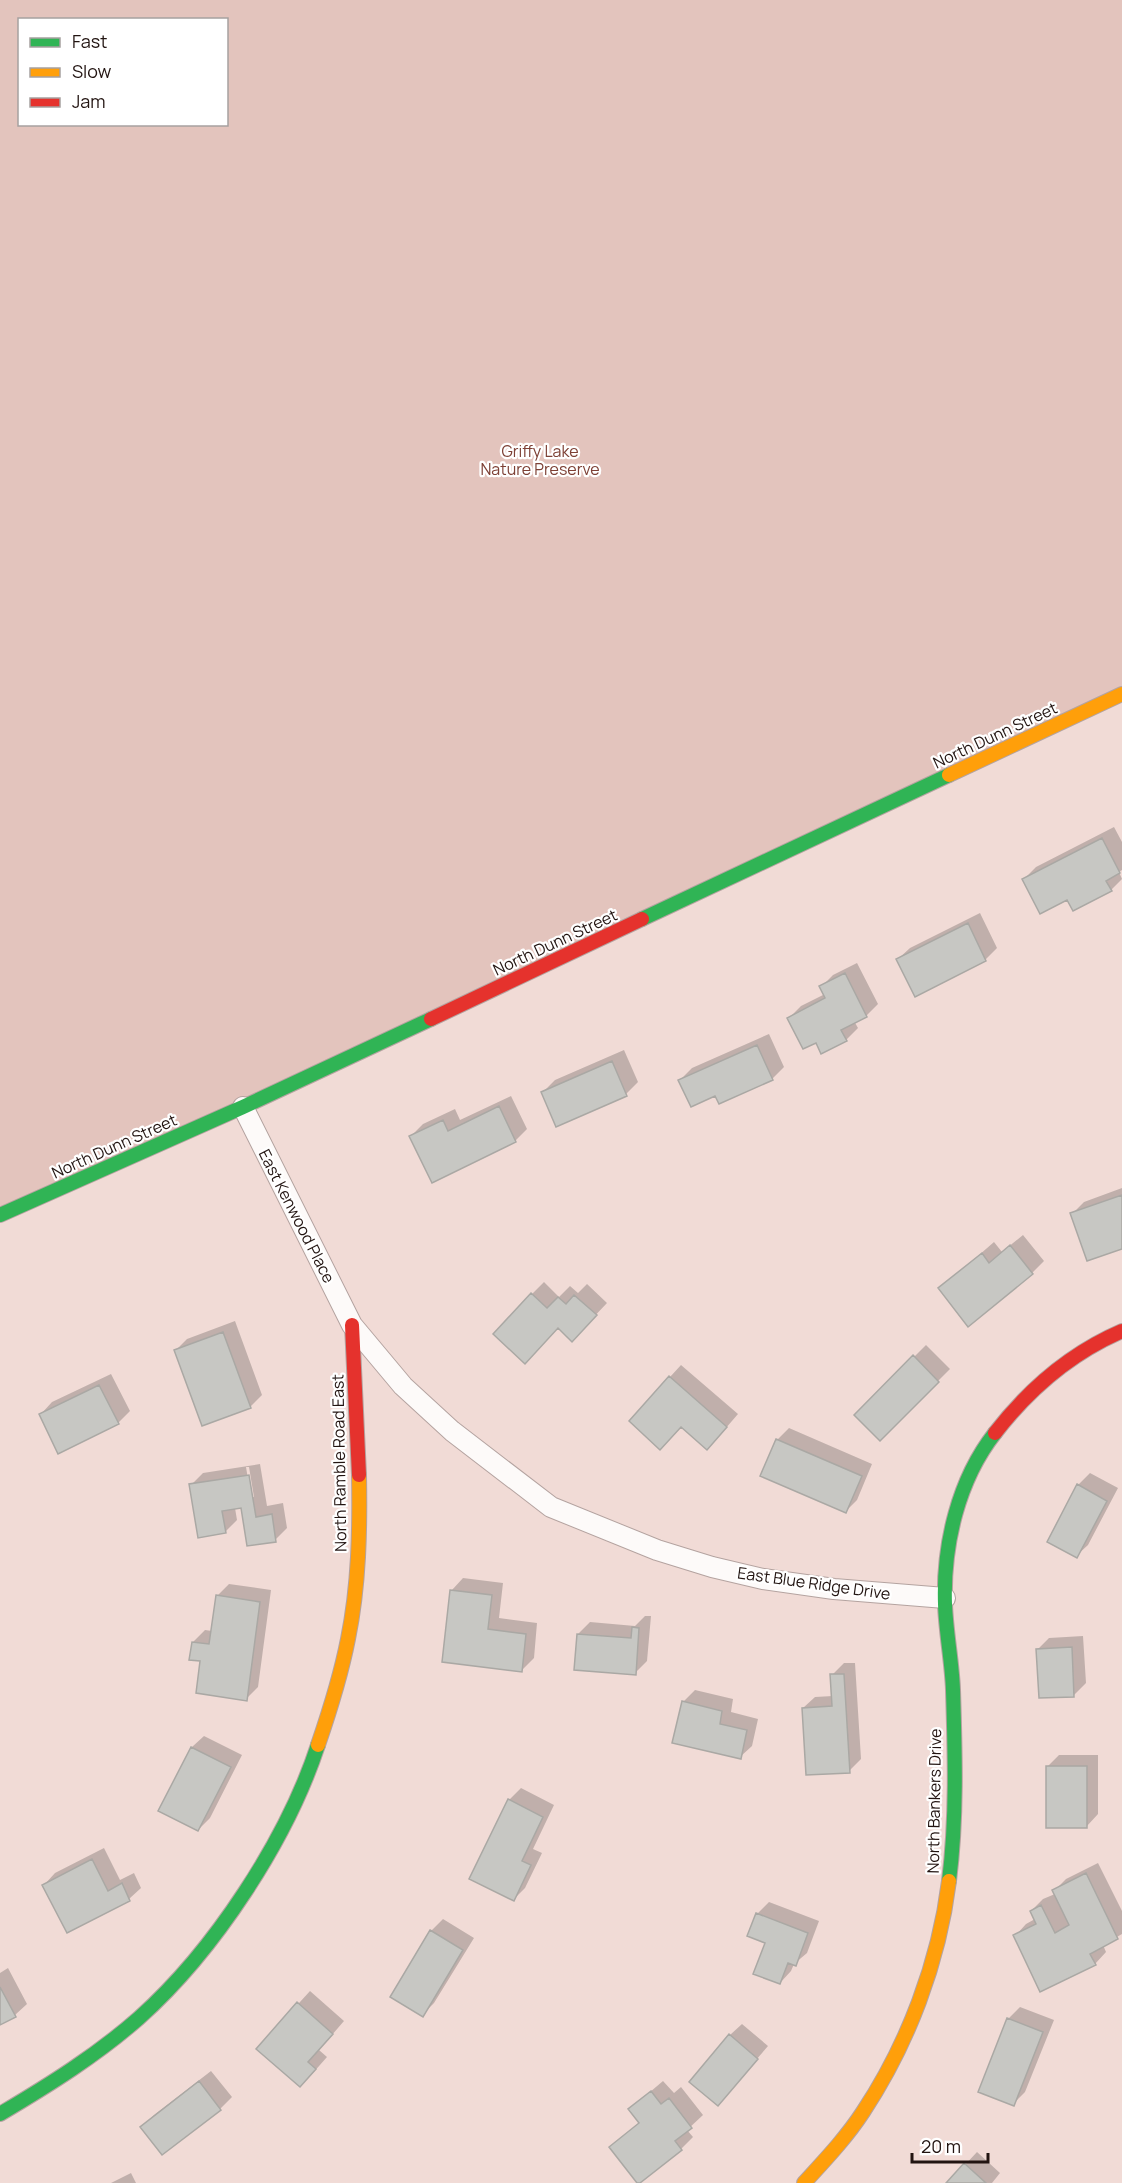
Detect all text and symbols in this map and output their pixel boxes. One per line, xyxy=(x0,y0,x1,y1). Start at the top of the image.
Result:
legend xyxy=(18,18,228,126)
text: Fast xyxy=(72,29,107,53)
text: Slow xyxy=(72,59,112,83)
text: Jam xyxy=(72,89,106,113)
park label: Griffy Lake Nature Preserve xyxy=(480,440,600,480)
street label: North Dunn Street xyxy=(929,697,1061,773)
street label: North Dunn Street xyxy=(489,904,621,980)
street label: North Dunn Street xyxy=(48,1109,180,1183)
street label: East Kenwood Place xyxy=(254,1145,340,1287)
street label: North Ramble Road East xyxy=(326,1374,352,1552)
street label: East Blue Ridge Drive xyxy=(736,1561,892,1605)
street label: North Bankers Drive xyxy=(922,1728,946,1874)
scale bar xyxy=(912,2126,988,2164)
text: 20 m xyxy=(921,2134,961,2158)

